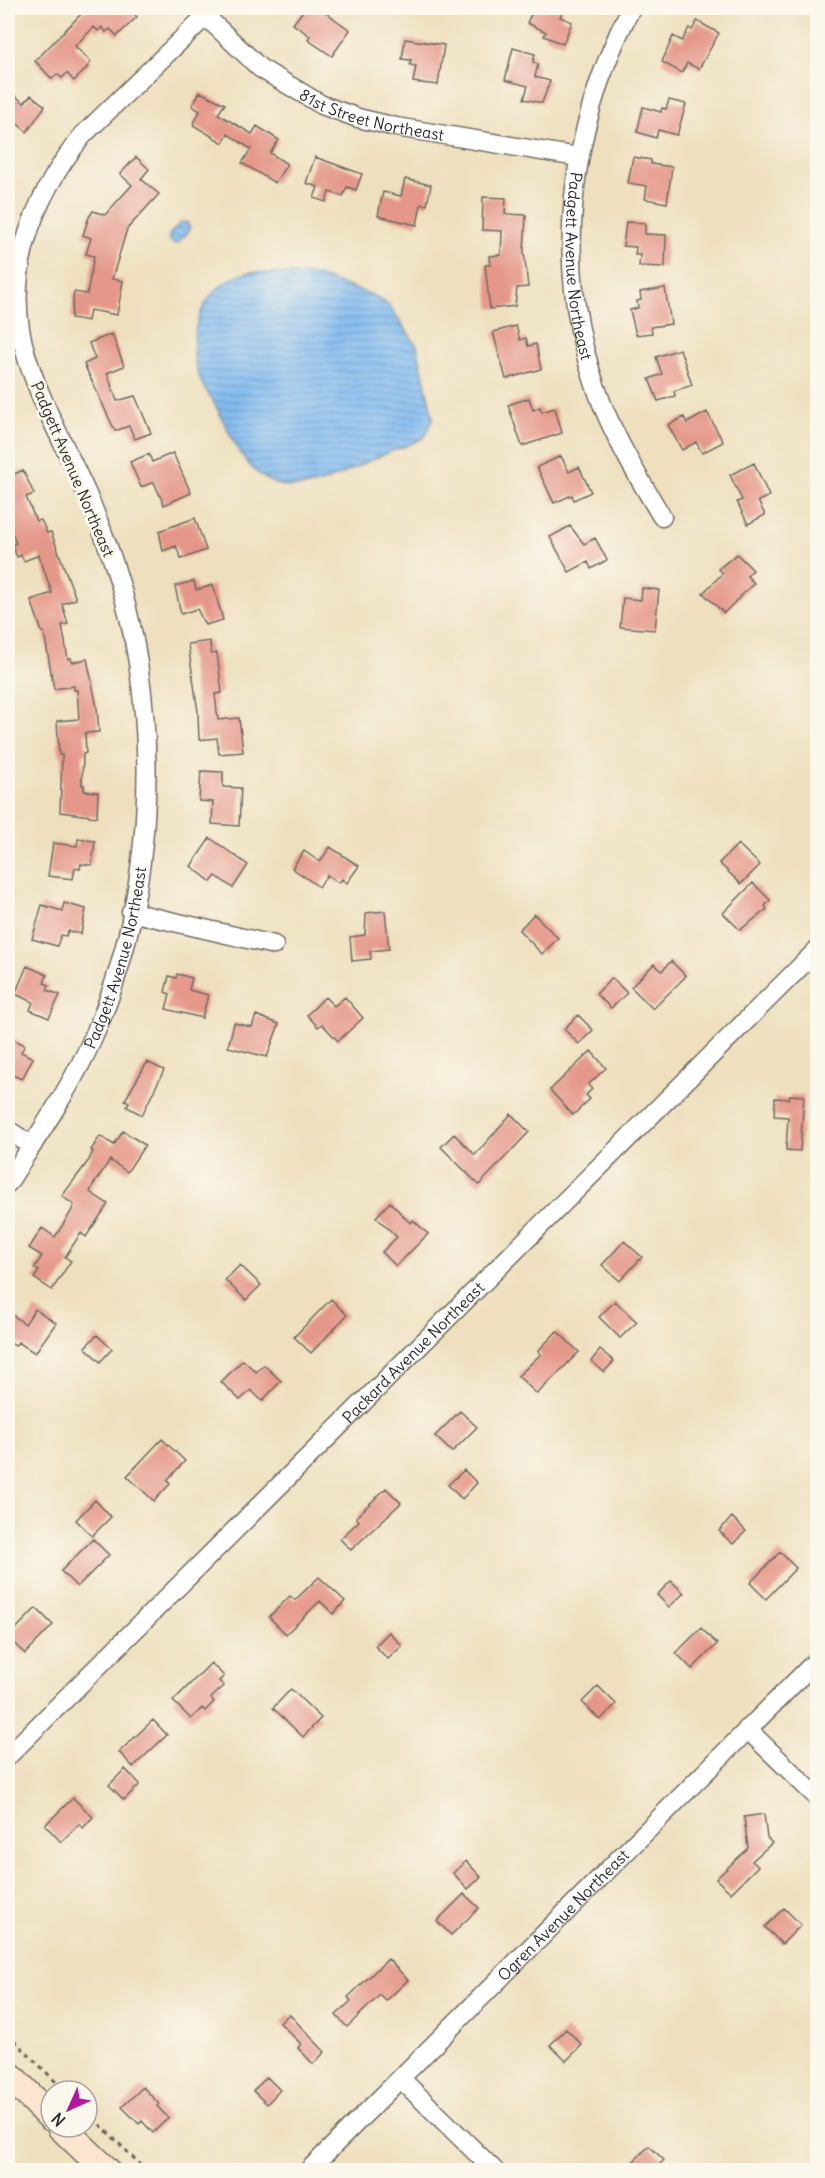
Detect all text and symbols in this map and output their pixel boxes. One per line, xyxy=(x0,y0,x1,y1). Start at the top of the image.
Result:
street label: 81st Street Northeast xyxy=(296,84,446,145)
street label: Padgett Avenue Northeast xyxy=(562,171,597,363)
street label: Padgett Avenue Northeast xyxy=(27,378,119,560)
street label: Padgett Avenue Northeast xyxy=(79,865,150,1052)
street label: Packard Avenue Northeast xyxy=(338,1277,489,1427)
street label: Ogren Avenue Northeast xyxy=(493,1844,633,1985)
north arrow xyxy=(39,2079,99,2139)
text: N xyxy=(47,2109,69,2131)

